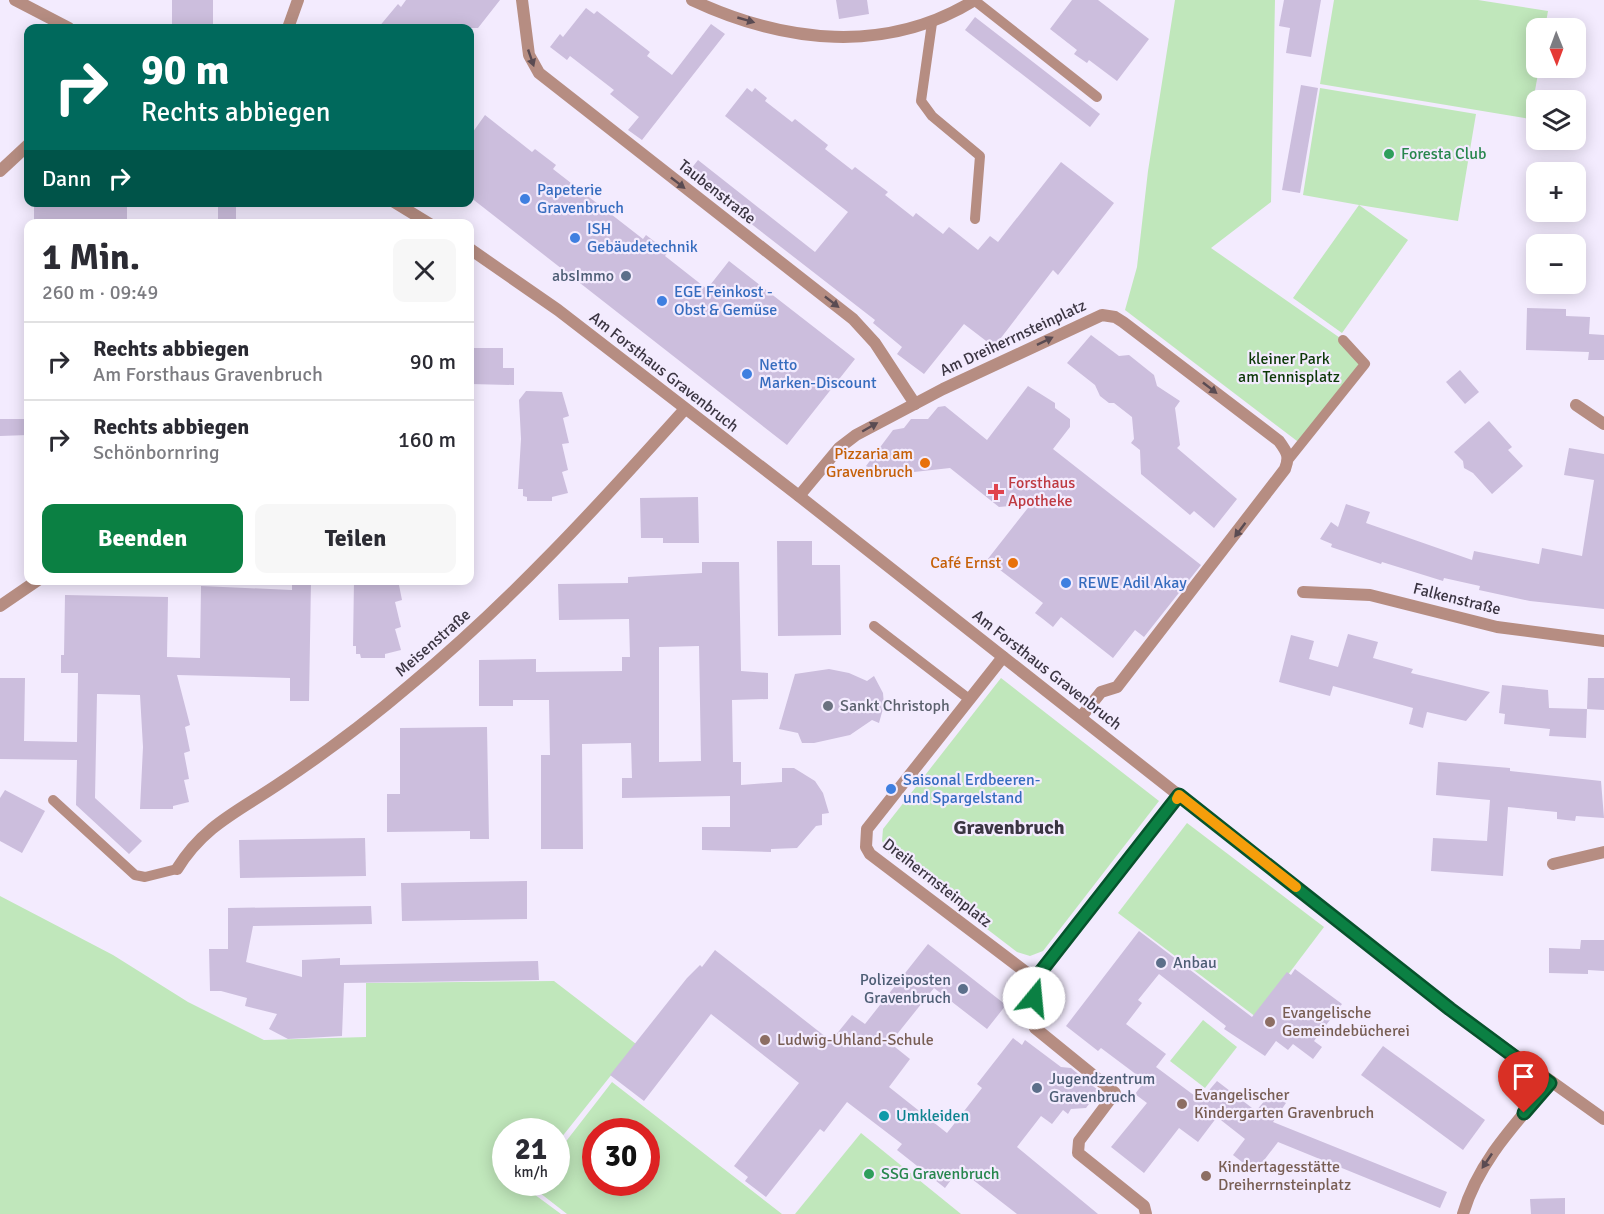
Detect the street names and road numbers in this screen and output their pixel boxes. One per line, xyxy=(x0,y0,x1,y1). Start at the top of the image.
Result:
street label: Taubenstraße xyxy=(674,155,760,229)
street label: Am Dreiherrnsteinplatz xyxy=(937,295,1089,381)
street label: Am Forsthaus Gravenbruch xyxy=(585,308,743,436)
street label: Falkenstraße xyxy=(1411,578,1503,620)
street label: Meisenstraße xyxy=(391,605,475,681)
street label: Am Forsthaus Gravenbruch xyxy=(968,606,1126,734)
street label: Dreiherrnsteinplatz xyxy=(878,834,996,932)

